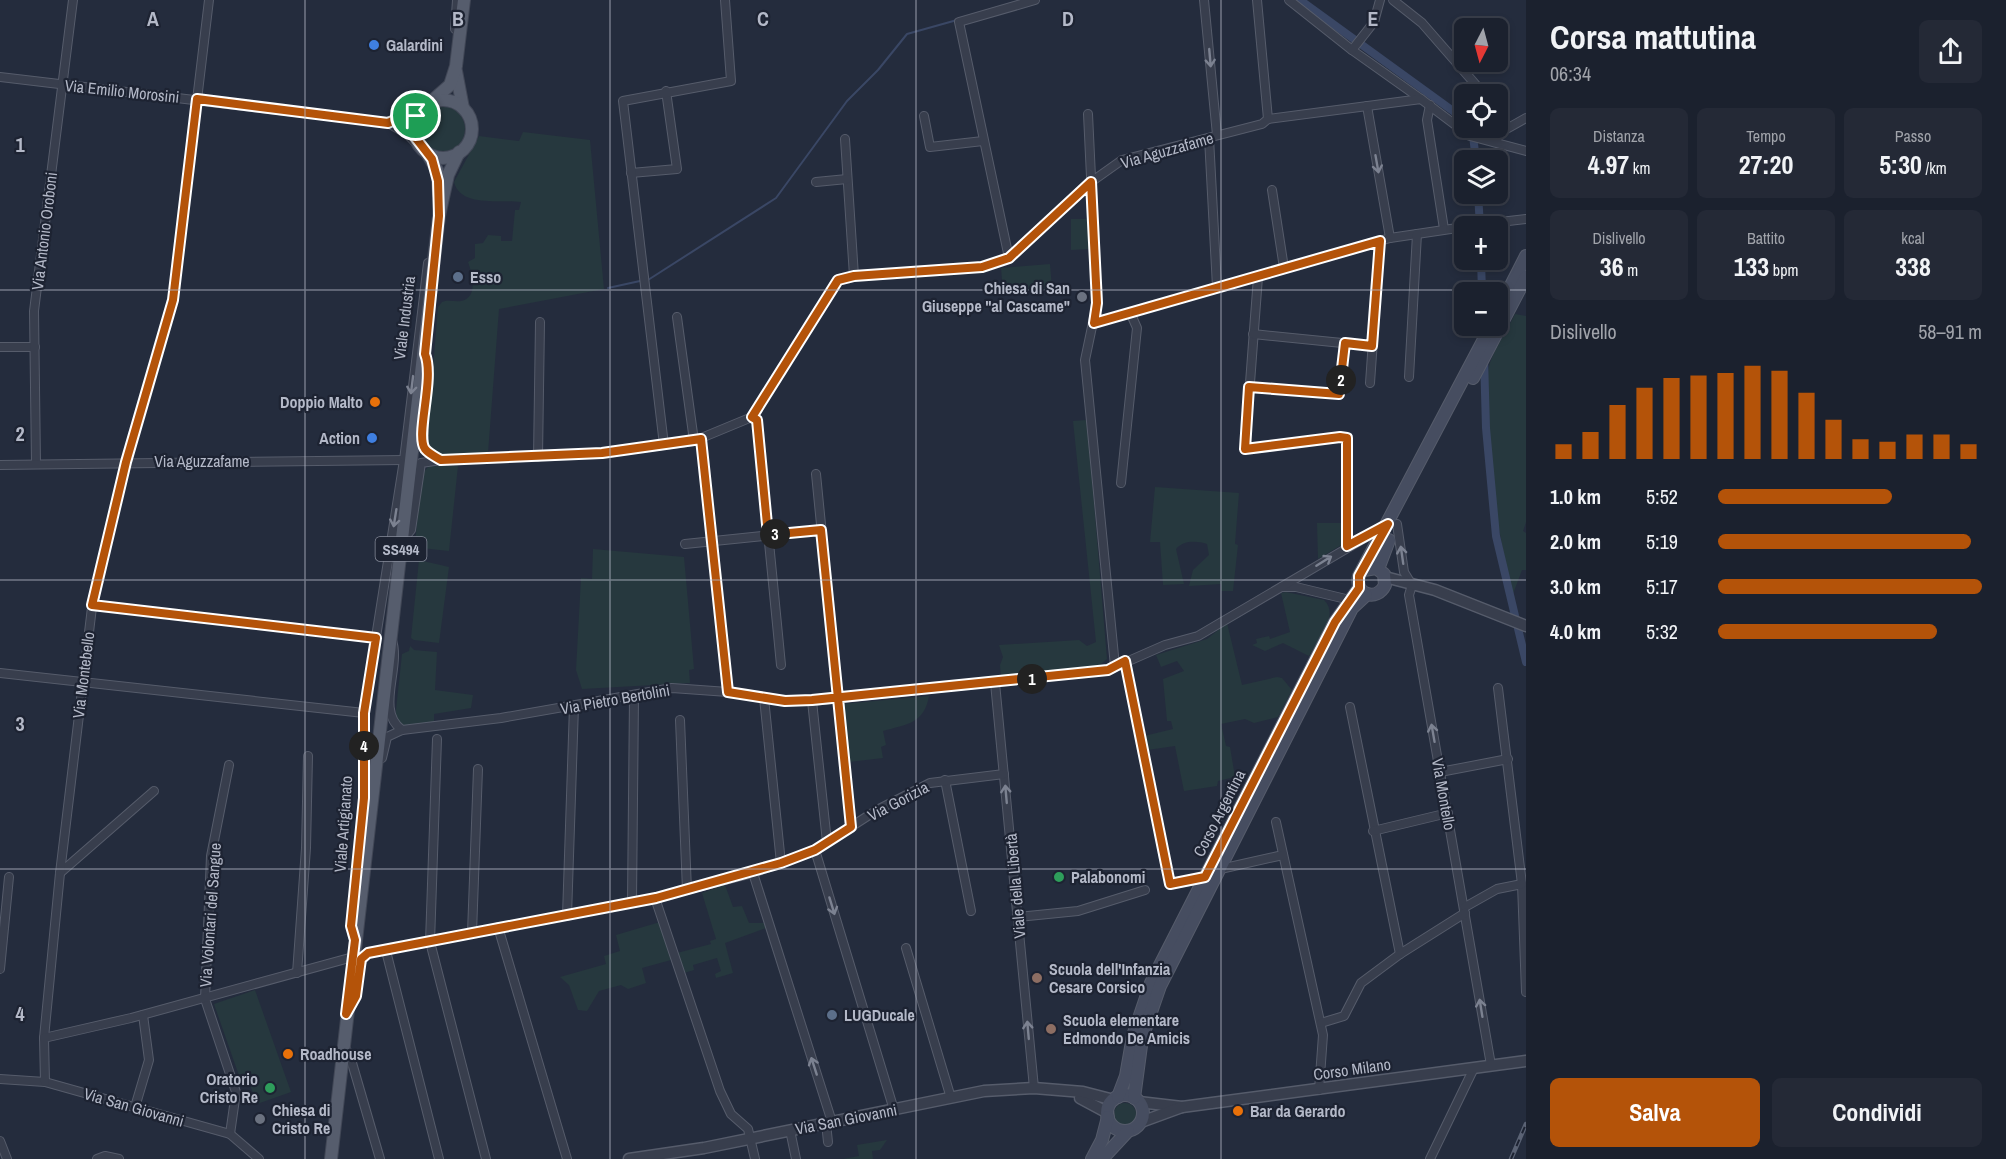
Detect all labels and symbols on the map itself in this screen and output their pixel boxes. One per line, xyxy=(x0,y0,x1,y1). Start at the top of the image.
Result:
text: A xyxy=(147,5,159,32)
text: B xyxy=(452,5,464,32)
text: C xyxy=(757,5,769,32)
text: D xyxy=(1062,5,1074,32)
text: E xyxy=(1368,5,1379,32)
north arrow xyxy=(1454,18,1508,72)
place label: Galardini xyxy=(386,34,443,56)
marker: Galardini xyxy=(367,38,381,52)
one-way arrow xyxy=(1205,48,1216,68)
street label: Via Emilio Morosini xyxy=(64,74,180,108)
pin xyxy=(390,90,441,141)
street label: Via Aguzzafame xyxy=(1118,126,1216,174)
text: 1 xyxy=(15,131,25,158)
one-way arrow xyxy=(1372,153,1383,173)
street label: Via Antonio Oroboni xyxy=(26,171,62,291)
place label: Esso xyxy=(470,266,501,288)
marker: Esso xyxy=(451,270,465,284)
street label: Viale Industria xyxy=(388,274,420,361)
place label: Chiesa di San Giuseppe "al Cascame" xyxy=(922,277,1070,317)
marker: Chiesa di San Giuseppe "al Cascame" xyxy=(1075,290,1089,304)
pin: 2 xyxy=(1326,365,1356,395)
one-way arrow xyxy=(407,375,418,395)
place label: Doppio Malto xyxy=(280,391,363,413)
marker: Doppio Malto xyxy=(368,395,382,409)
text: 2 xyxy=(15,420,25,447)
place label: Action xyxy=(319,427,360,449)
marker: Action xyxy=(365,431,379,445)
street label: Via Aguzzafame xyxy=(154,450,250,472)
one-way arrow xyxy=(389,507,400,527)
pin: 3 xyxy=(760,519,790,549)
road number: SS494 xyxy=(376,537,426,561)
one-way arrow xyxy=(1396,546,1407,566)
one-way arrow xyxy=(1315,554,1332,566)
street label: Via Montebello xyxy=(67,630,99,720)
pin: 1 xyxy=(1017,664,1047,694)
street label: Via Pietro Bertolini xyxy=(559,679,671,719)
text: 3 xyxy=(15,710,25,737)
one-way arrow xyxy=(1427,723,1438,743)
pin: 4 xyxy=(349,731,379,761)
street label: Via Montello xyxy=(1427,756,1461,832)
street label: Corso Argentina xyxy=(1188,765,1251,860)
street label: Viale Artigianato xyxy=(329,775,357,873)
street label: Via Gorizia xyxy=(864,775,933,826)
one-way arrow xyxy=(1000,784,1011,804)
street label: Viale della Libertà xyxy=(999,832,1031,940)
street label: Via Volontari del Sangue xyxy=(194,842,226,988)
place label: Palabonomi xyxy=(1071,866,1145,888)
marker: Palabonomi xyxy=(1052,870,1066,884)
one-way arrow xyxy=(827,896,838,915)
place label: Scuola dell'Infanzia Cesare Corsico xyxy=(1049,958,1171,998)
marker: Scuola dell'Infanzia Cesare Corsico xyxy=(1030,971,1044,985)
one-way arrow xyxy=(1475,998,1486,1018)
text: 4 xyxy=(15,1000,25,1027)
place label: LUGDucale xyxy=(844,1004,915,1026)
marker: LUGDucale xyxy=(825,1008,839,1022)
place label: Scuola elementare Edmondo De Amicis xyxy=(1063,1009,1190,1049)
one-way arrow xyxy=(1022,1020,1033,1040)
marker: Scuola elementare Edmondo De Amicis xyxy=(1044,1022,1058,1036)
place label: Roadhouse xyxy=(300,1043,371,1065)
marker: Roadhouse xyxy=(281,1047,295,1061)
street label: Corso Milano xyxy=(1312,1053,1392,1085)
one-way arrow xyxy=(808,1057,819,1076)
place label: Oratorio Cristo Re xyxy=(200,1068,258,1108)
marker: Oratorio Cristo Re xyxy=(263,1081,277,1095)
street label: Via San Giovanni xyxy=(81,1082,187,1132)
street label: Via San Giovanni xyxy=(793,1098,899,1140)
place label: Chiesa di Cristo Re xyxy=(272,1099,330,1139)
place label: Bar da Gerardo xyxy=(1250,1100,1346,1122)
marker: Bar da Gerardo xyxy=(1231,1104,1245,1118)
marker: Chiesa di Cristo Re xyxy=(253,1112,267,1126)

